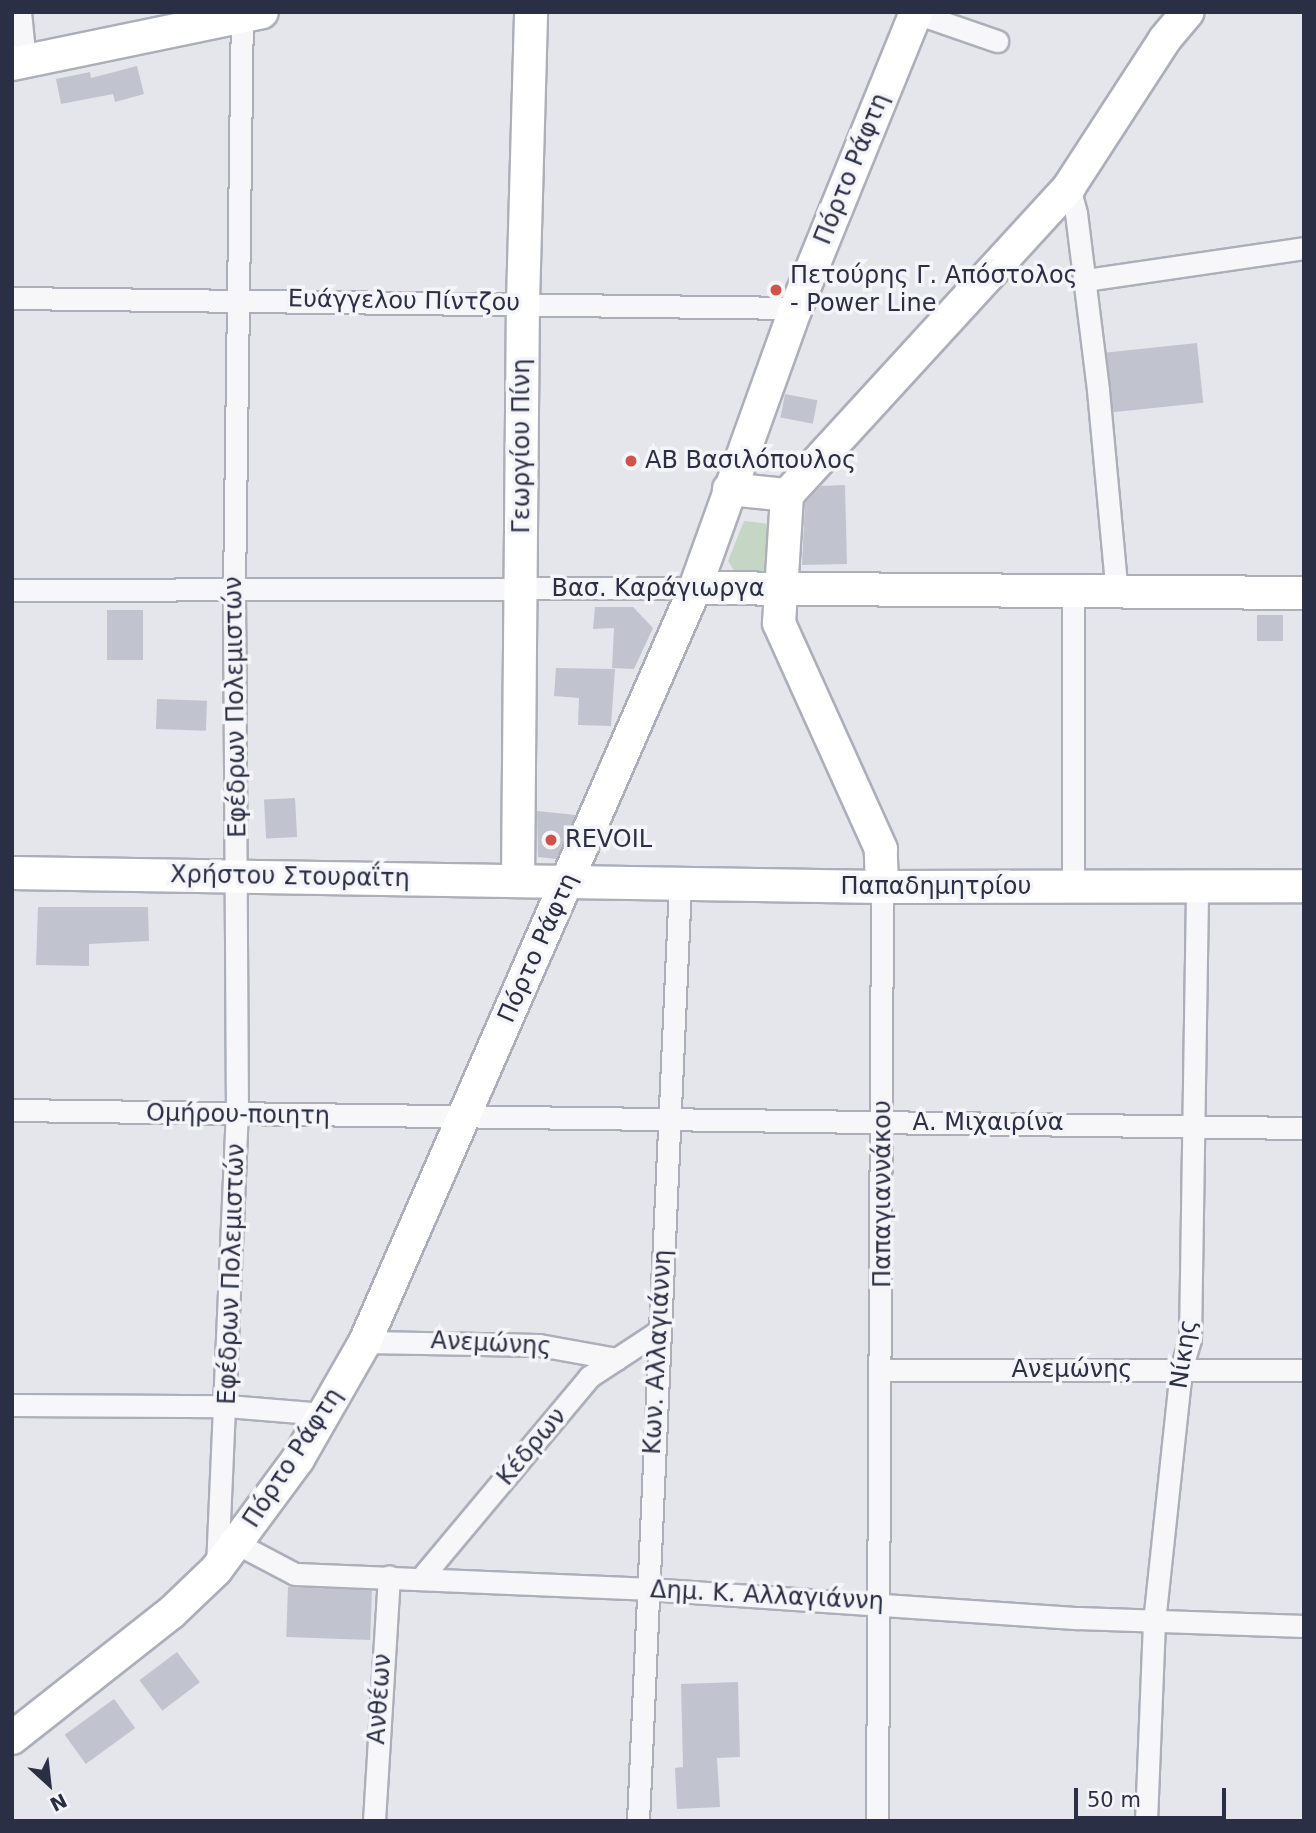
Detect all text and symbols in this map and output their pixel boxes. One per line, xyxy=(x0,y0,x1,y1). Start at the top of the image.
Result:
street label: Πόρτο Ράφτη xyxy=(809,89,895,249)
place label: Πετούρης Γ. Απόστολος - Power Line xyxy=(790,262,1078,318)
marker: Πετούρης Γ. Απόστολος - Power Line xyxy=(768,282,784,298)
street label: Ευάγγελου Πίντζου xyxy=(288,285,520,317)
street label: Γεωργίου Πίνη xyxy=(508,359,536,533)
place label: ΑΒ Βασιλόπουλος xyxy=(645,447,856,475)
marker: ΑΒ Βασιλόπουλος xyxy=(623,453,639,469)
street label: Βασ. Καράγιωργα xyxy=(551,575,765,603)
street label: Εφέδρων Πολεμιστών xyxy=(219,576,253,838)
place label: REVOIL xyxy=(565,826,652,854)
marker: REVOIL xyxy=(543,832,559,848)
street label: Χρήστου Στουραΐτη xyxy=(170,861,410,893)
street label: Πόρτο Ράφτη xyxy=(492,869,584,1027)
street label: Παπαδημητρίου xyxy=(841,873,1031,901)
street label: Ομήρου-ποιητη xyxy=(146,1099,330,1131)
street label: Παπαγιαννάκου xyxy=(869,1100,897,1288)
street label: Α. Μιχαιρίνα xyxy=(913,1109,1063,1137)
street label: Εφέδρων Πολεμιστών xyxy=(213,1143,251,1405)
street label: Κων. Αλλαγιάννη xyxy=(638,1249,678,1455)
street label: Νίκης xyxy=(1165,1318,1203,1390)
street label: Ανεμώνης xyxy=(430,1326,552,1362)
street label: Ανεμώνης xyxy=(1012,1356,1132,1384)
street label: Πόρτο Ράφτη xyxy=(237,1383,349,1533)
street label: Κέδρων xyxy=(491,1402,573,1492)
street label: Δημ. Κ. Αλλαγιάννη xyxy=(649,1575,885,1617)
street label: Ανθέων xyxy=(362,1653,398,1745)
north arrow xyxy=(14,1749,84,1819)
scale bar xyxy=(1078,1773,1230,1817)
text: 50 m xyxy=(1087,1788,1141,1812)
text: N xyxy=(46,1789,71,1816)

